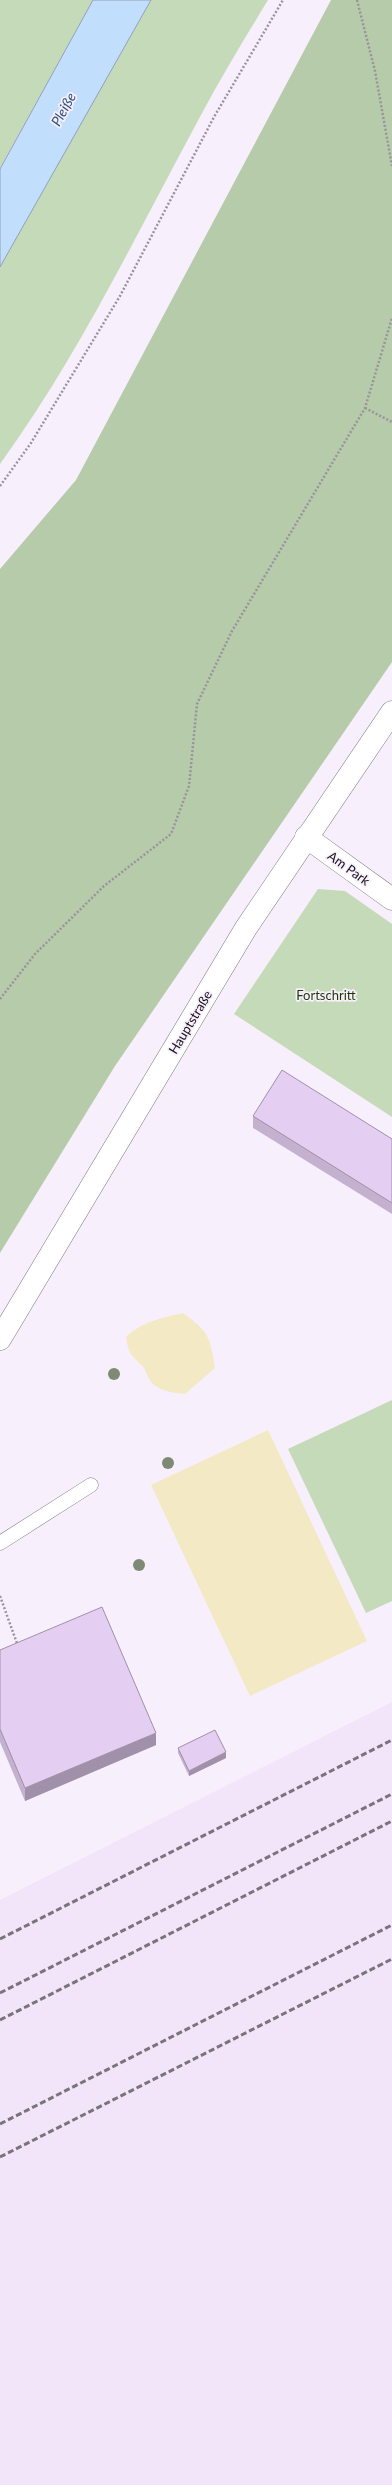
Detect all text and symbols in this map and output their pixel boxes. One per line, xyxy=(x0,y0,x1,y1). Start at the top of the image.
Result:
water label: Pleiße xyxy=(47,89,79,129)
street label: Am Park xyxy=(325,847,374,889)
street label: Hauptstraße xyxy=(165,987,215,1057)
park label: Fortschritt xyxy=(296,987,356,1003)

